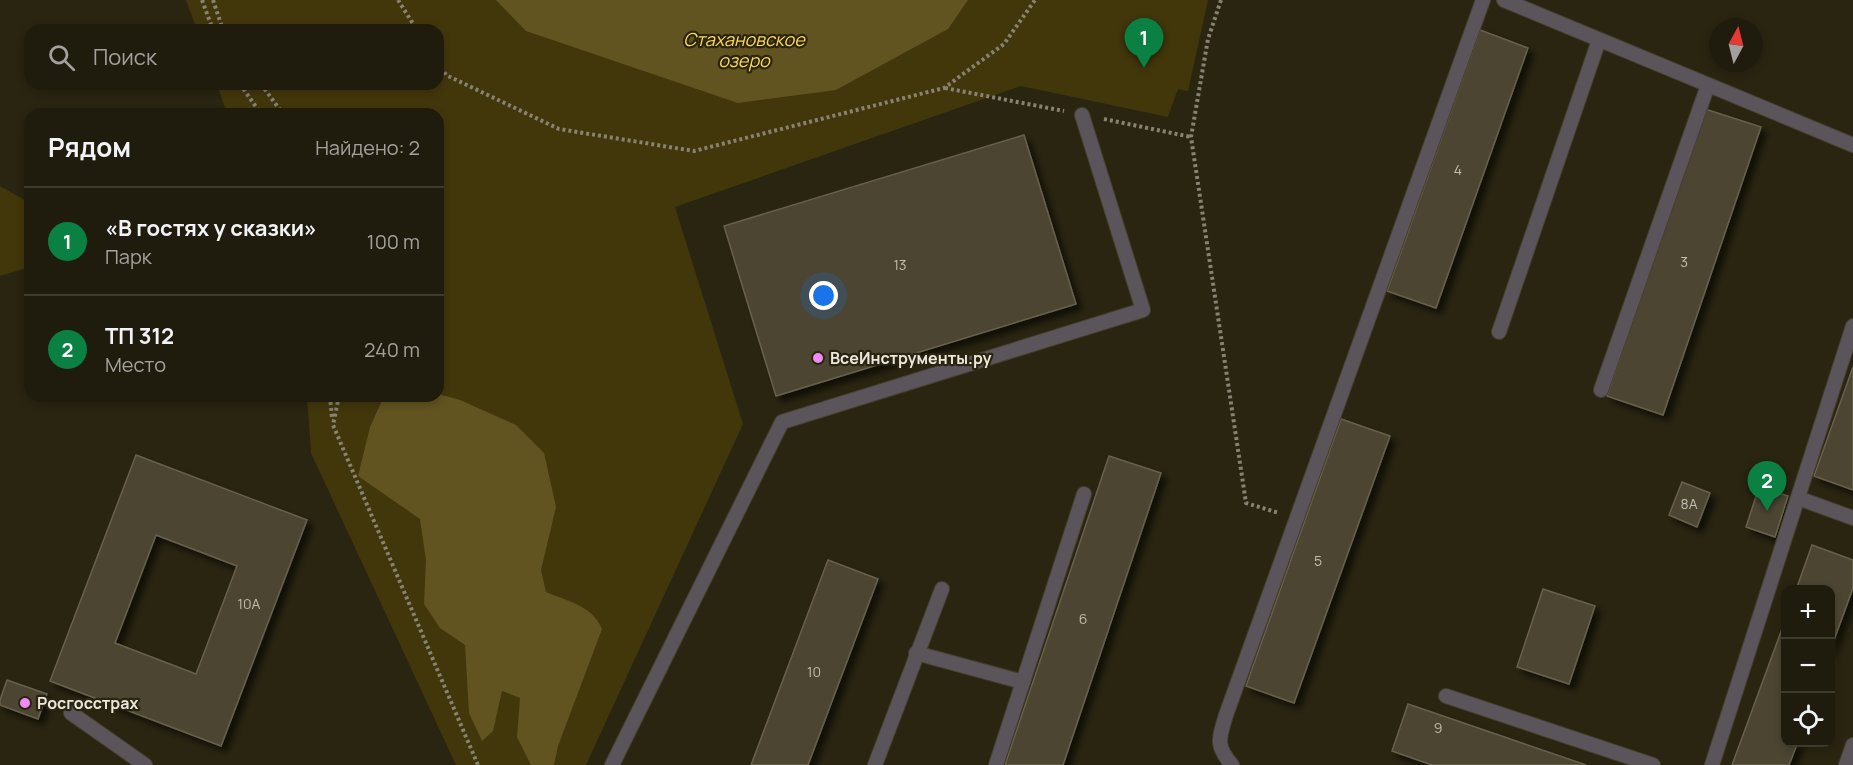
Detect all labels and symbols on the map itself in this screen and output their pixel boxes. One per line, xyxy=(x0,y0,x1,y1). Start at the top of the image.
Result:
north arrow xyxy=(1709,18,1763,72)
pin: 1 xyxy=(1124,19,1164,68)
water label: Стахановское озеро xyxy=(683,27,806,72)
house number: 4 xyxy=(1454,160,1462,179)
house number: 3 xyxy=(1680,252,1688,271)
house number: 13 xyxy=(893,255,907,274)
your location xyxy=(809,281,838,310)
place label: ВсеИнструменты.ру xyxy=(830,347,991,369)
marker: ВсеИнструменты.ру xyxy=(811,351,825,365)
pin: 2 xyxy=(1748,462,1786,511)
house number: 8А xyxy=(1681,494,1698,513)
house number: 5 xyxy=(1314,551,1322,570)
house number: 10А xyxy=(238,594,261,613)
house number: 6 xyxy=(1079,609,1087,628)
house number: 10 xyxy=(807,662,821,681)
place label: Росгосстрах xyxy=(37,692,138,714)
marker: Росгосстрах xyxy=(18,696,32,710)
house number: 9 xyxy=(1434,718,1442,737)

